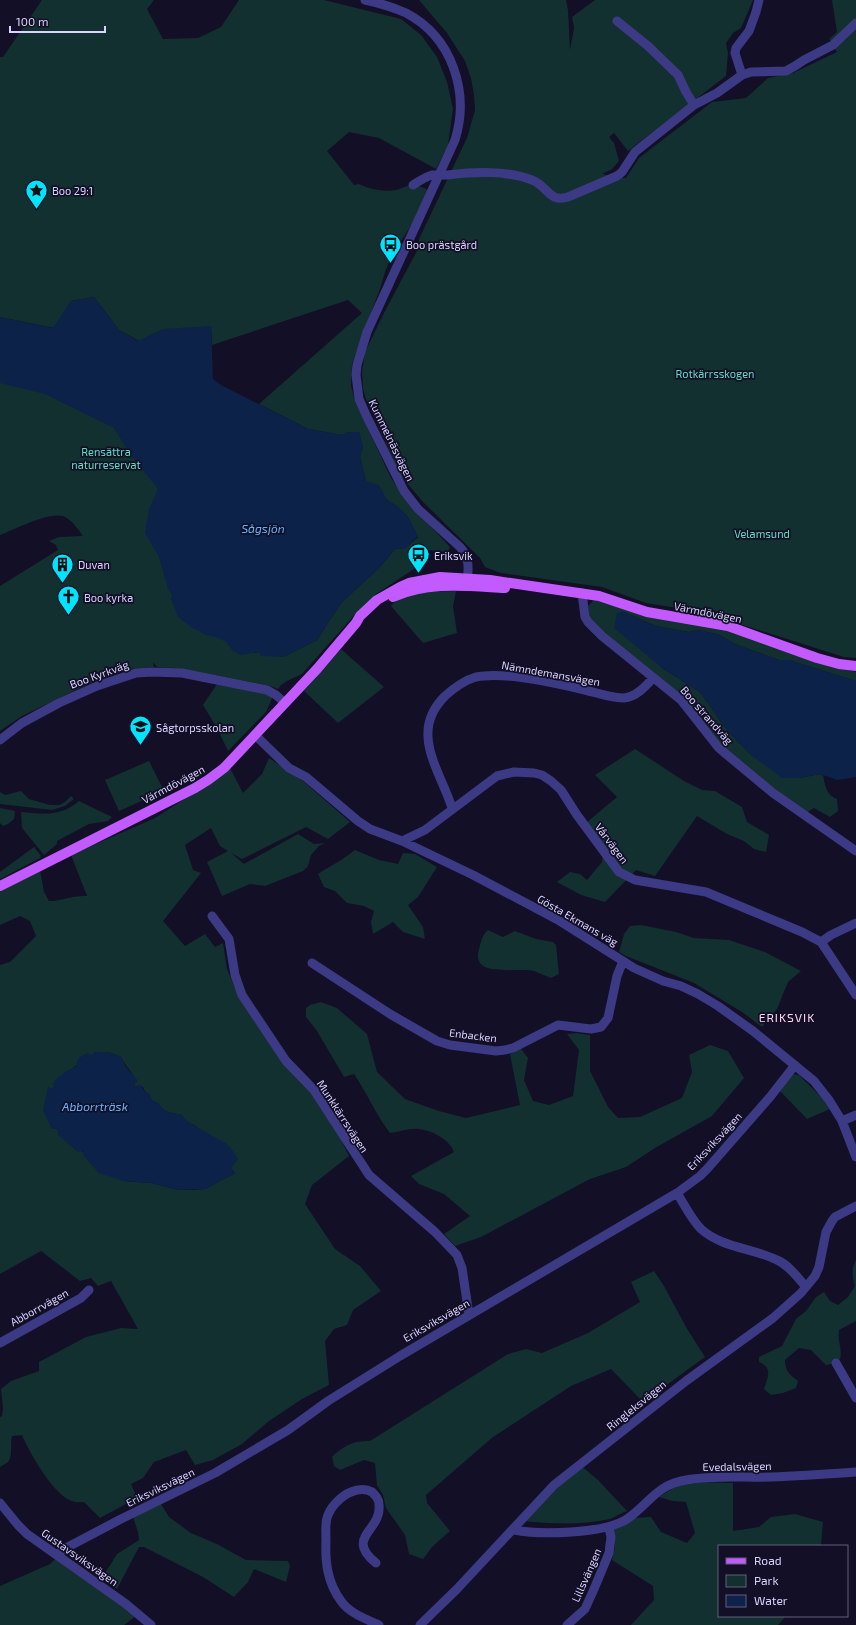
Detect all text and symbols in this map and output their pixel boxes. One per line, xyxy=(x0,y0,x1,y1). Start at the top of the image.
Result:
scale bar xyxy=(10,8,105,34)
text: 100 m xyxy=(16,14,48,28)
place icon: Boo 29:1 xyxy=(24,177,50,210)
place label: Boo 29:1 xyxy=(52,184,93,197)
bus stop icon: Boo prästgård xyxy=(377,231,403,264)
place label: Boo prästgård xyxy=(406,238,477,251)
park label: Rotkärrsskogen xyxy=(676,367,754,380)
street label: Kummelnäsvägen xyxy=(367,397,417,483)
park label: Rensättra naturreservat xyxy=(71,445,141,471)
water label: Sågsjön xyxy=(241,521,285,536)
park label: Velamsund xyxy=(734,527,790,540)
bus stop icon: Eriksvik xyxy=(405,542,431,575)
place label: Eriksvik xyxy=(434,549,473,562)
building icon: Duvan xyxy=(50,551,76,584)
place label: Duvan xyxy=(78,558,110,571)
church icon: Boo kyrka xyxy=(56,584,82,617)
place label: Boo kyrka xyxy=(84,591,133,604)
street label: Värmdövägen xyxy=(673,599,743,625)
street label: Boo Kyrkväg xyxy=(68,657,130,691)
street label: Nämndemansvägen xyxy=(501,658,601,688)
street label: Boo strandväg xyxy=(678,683,736,747)
school or university icon: Sågtorpsskolan xyxy=(128,714,154,747)
place label: Sågtorpsskolan xyxy=(156,721,234,734)
street label: Värmdövägen xyxy=(139,762,207,806)
street label: Vårvägen xyxy=(593,820,631,866)
street label: Gösta Ekmans väg xyxy=(535,892,621,948)
district label: ERIKSVIK xyxy=(759,1010,815,1024)
street label: Enbacken xyxy=(448,1026,498,1044)
street label: Munkkärrsvägen xyxy=(315,1077,371,1155)
water label: Abborrträsk xyxy=(61,1099,128,1113)
street label: Eriksviksvägen xyxy=(684,1109,744,1173)
street label: Abborrvägen xyxy=(8,1286,70,1328)
street label: Eriksviksvägen xyxy=(401,1296,471,1344)
street label: Ringleksvägen xyxy=(604,1377,668,1433)
street label: Evedalsvägen xyxy=(702,1459,772,1473)
street label: Eriksviksvägen xyxy=(124,1465,196,1509)
street label: Gustavsviksvägen xyxy=(39,1526,121,1588)
legend xyxy=(718,1545,848,1617)
street label: Lillsvängen xyxy=(568,1546,604,1604)
text: Road xyxy=(754,1553,782,1567)
text: Park xyxy=(754,1573,779,1587)
text: Water xyxy=(754,1593,788,1607)

